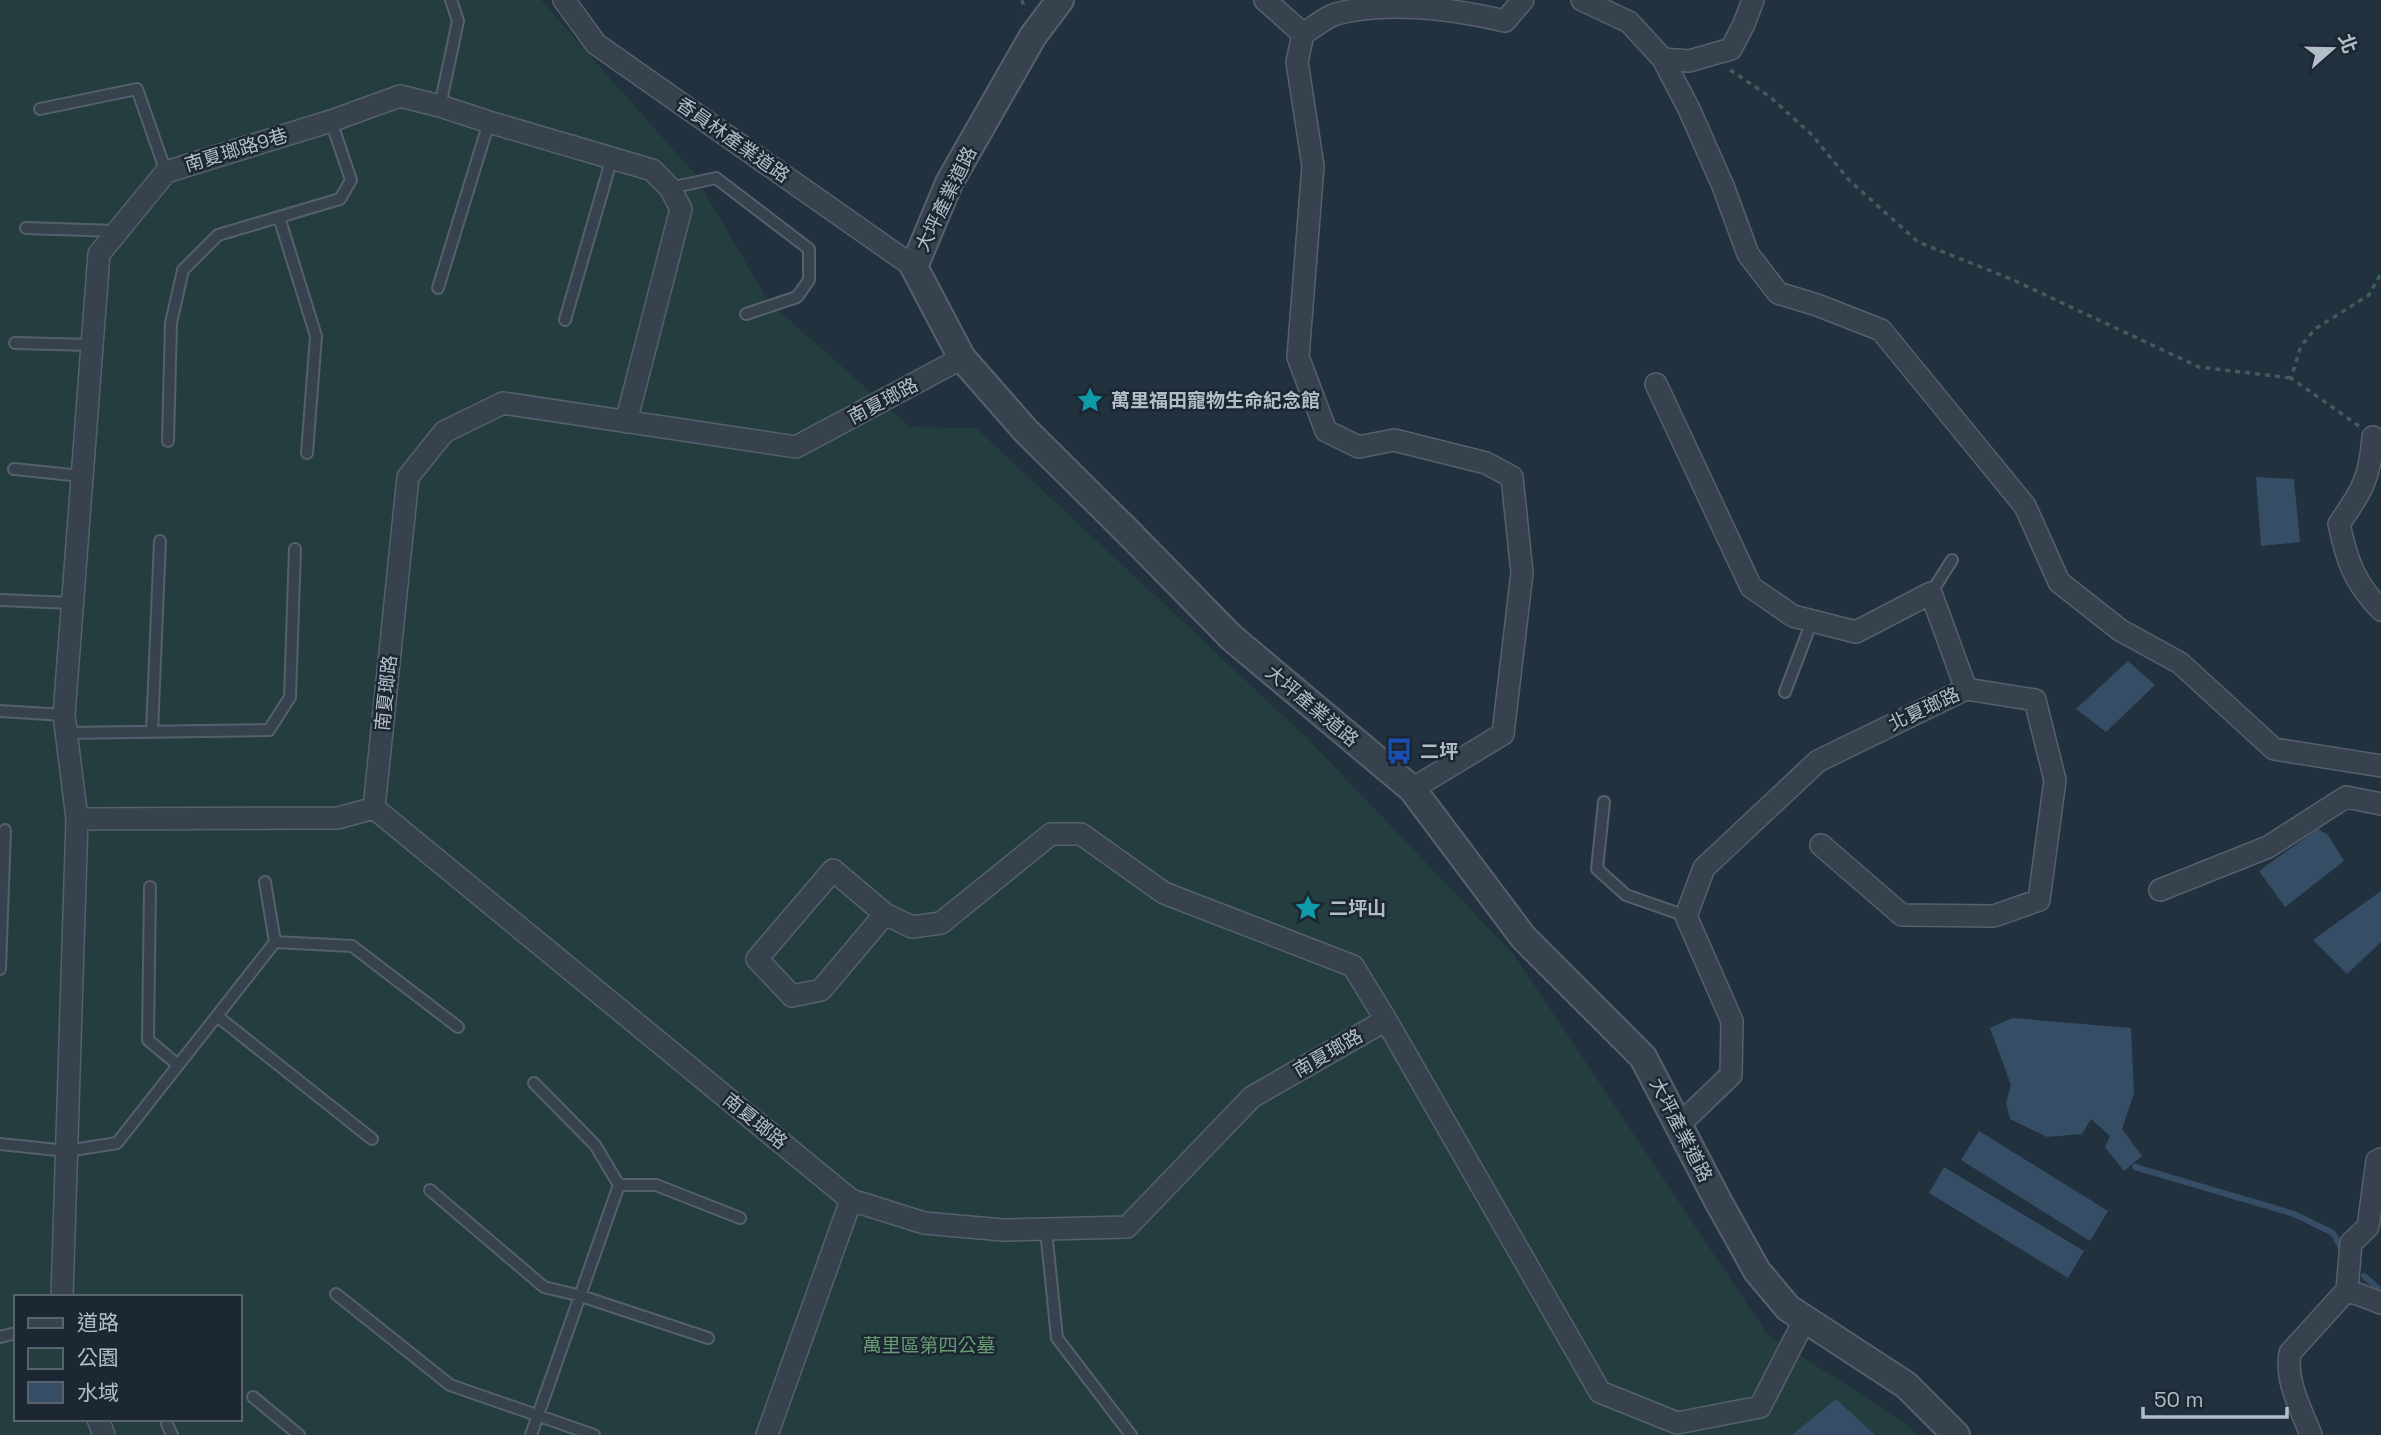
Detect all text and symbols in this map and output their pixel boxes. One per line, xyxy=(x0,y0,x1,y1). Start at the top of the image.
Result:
north arrow xyxy=(2297,14,2367,84)
text: 北 xyxy=(2333,30,2363,57)
street label: 香員林產業道路 xyxy=(671,92,795,188)
street label: 南夏瑯路9巷 xyxy=(181,122,291,178)
street label: 大坪產業道路 xyxy=(910,142,982,256)
street label: 南夏瑯路 xyxy=(844,372,922,430)
place icon: 萬里福田寵物生命紀念館 xyxy=(1075,385,1105,415)
place label: 萬里福田寵物生命紀念館 xyxy=(1111,388,1320,413)
street label: 南夏瑯路 xyxy=(370,654,402,732)
street label: 大坪產業道路 xyxy=(1260,660,1364,752)
street label: 北夏瑯路 xyxy=(1884,682,1964,736)
bus stop icon: 二坪 xyxy=(1384,736,1414,766)
place label: 二坪 xyxy=(1420,739,1458,764)
place icon: 二坪山 xyxy=(1293,893,1323,923)
place label: 二坪山 xyxy=(1329,896,1386,921)
street label: 南夏瑯路 xyxy=(1289,1023,1367,1083)
street label: 大坪產業道路 xyxy=(1644,1074,1718,1186)
street label: 南夏瑯路 xyxy=(718,1087,792,1155)
legend xyxy=(14,1295,242,1421)
text: 道路 xyxy=(77,1309,119,1336)
park label: 萬里區第四公墓 xyxy=(862,1333,996,1358)
text: 公園 xyxy=(77,1344,119,1371)
scale bar xyxy=(2143,1376,2286,1420)
text: 水域 xyxy=(77,1379,119,1406)
text: 50 m xyxy=(2154,1386,2204,1413)

